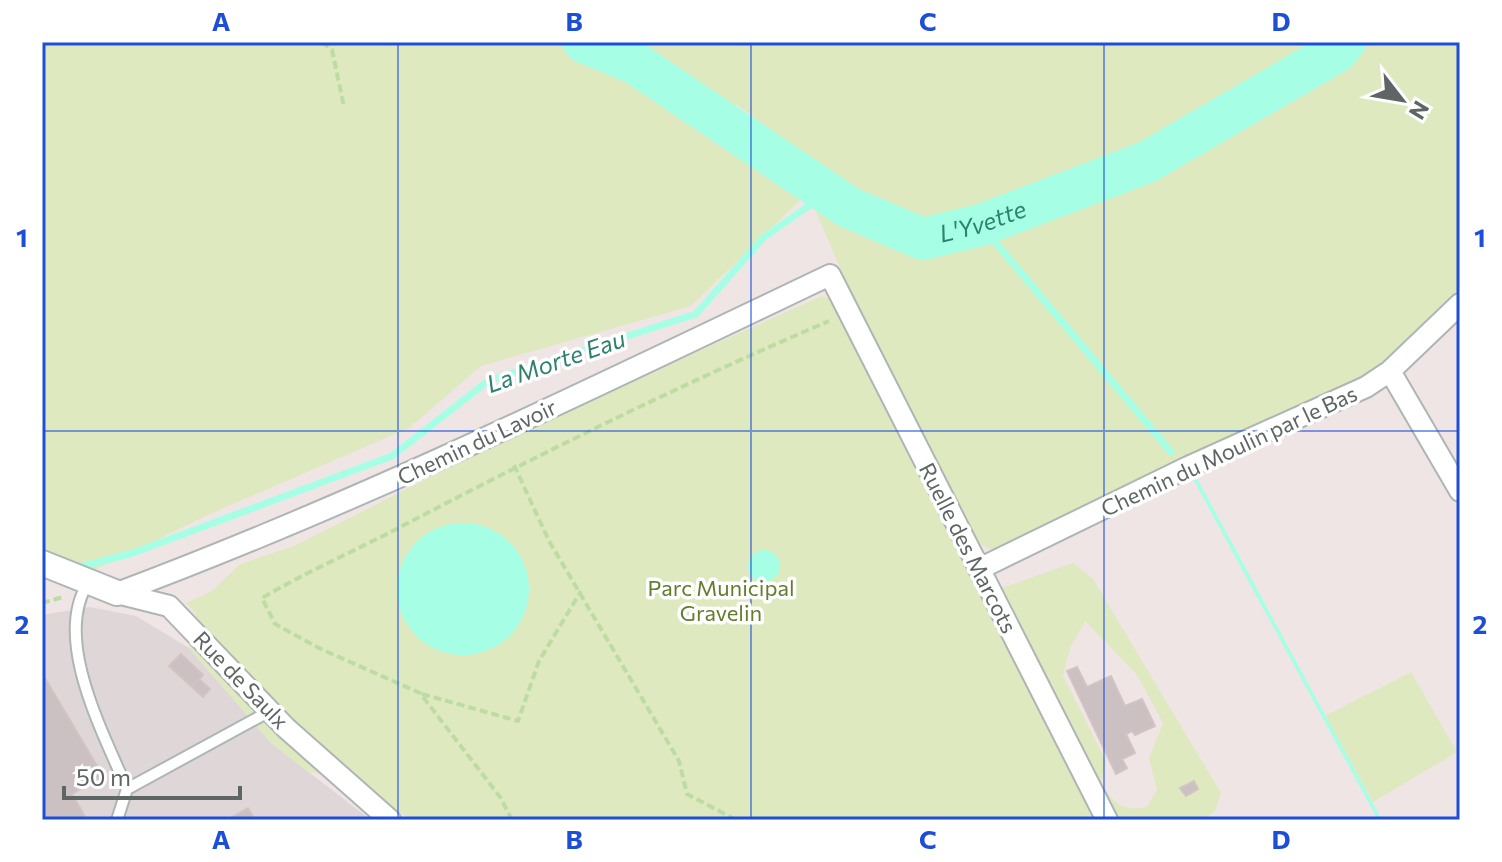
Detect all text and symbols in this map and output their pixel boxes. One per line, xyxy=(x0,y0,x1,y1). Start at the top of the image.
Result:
text: A xyxy=(212,5,231,36)
text: B xyxy=(565,5,583,36)
text: C xyxy=(919,5,937,36)
text: D xyxy=(1271,5,1291,36)
north arrow xyxy=(1362,60,1442,140)
text: N xyxy=(1404,97,1435,125)
water label: L'Yvette xyxy=(936,193,1030,248)
text: 1 xyxy=(16,221,28,252)
text: 1 xyxy=(1474,221,1486,252)
water label: La Morte Eau xyxy=(482,323,629,398)
street label: Chemin du Moulin par le Bas xyxy=(1097,379,1361,522)
street label: Chemin du Lavoir xyxy=(393,393,561,490)
street label: Ruelle des Marcots xyxy=(914,458,1023,638)
park label: Parc Municipal Gravelin xyxy=(647,574,795,626)
text: 2 xyxy=(15,608,29,639)
text: 2 xyxy=(1473,608,1487,639)
street label: Rue de Saulx xyxy=(188,625,295,734)
scale bar xyxy=(64,750,240,800)
text: 50 m xyxy=(76,762,131,791)
text: A xyxy=(212,823,231,854)
text: B xyxy=(565,823,583,854)
text: C xyxy=(919,823,937,854)
text: D xyxy=(1271,823,1291,854)

